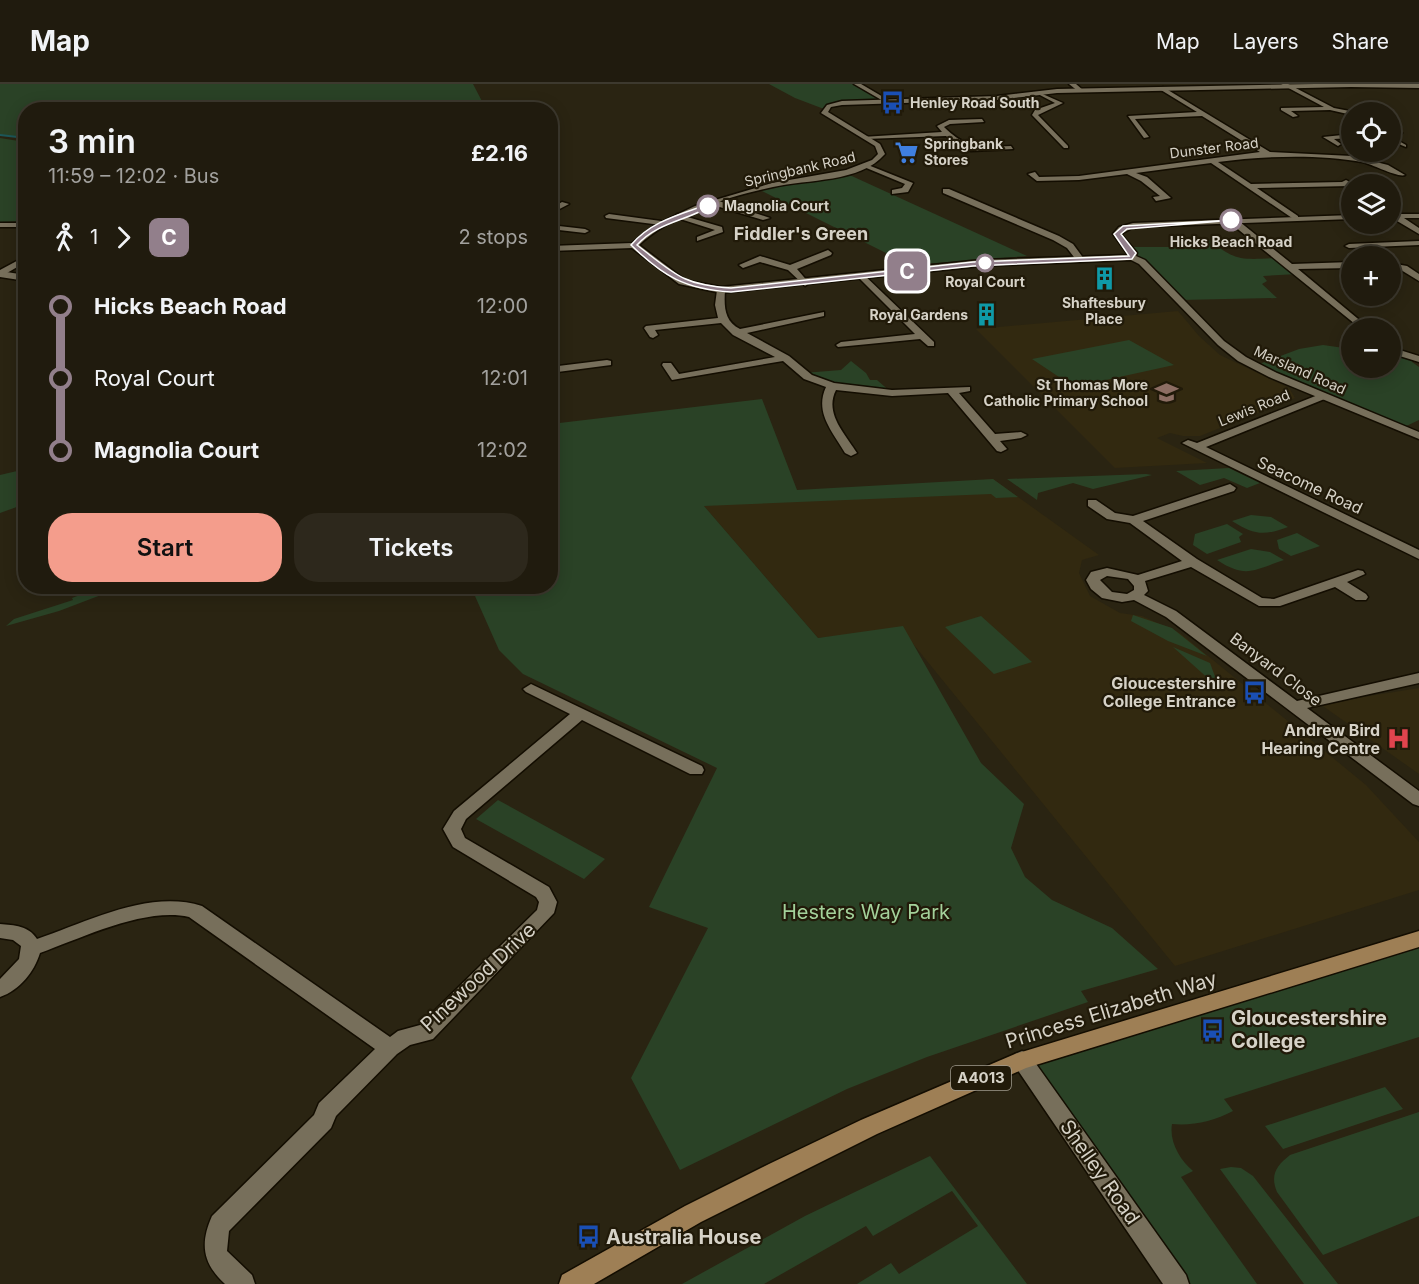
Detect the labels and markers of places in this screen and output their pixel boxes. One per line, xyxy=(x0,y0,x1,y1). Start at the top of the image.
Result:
bus stop icon: Henley Road South xyxy=(879,90,905,116)
place label: Henley Road South xyxy=(910,94,1040,111)
place label: Springbank Stores xyxy=(924,135,1004,168)
supermarket icon: Springbank Stores xyxy=(893,139,919,165)
marker: Magnolia Court xyxy=(697,195,719,217)
place label: Magnolia Court xyxy=(724,197,829,214)
marker: Hicks Beach Road xyxy=(1220,209,1242,231)
place label: Hicks Beach Road xyxy=(1170,233,1292,250)
marker: Royal Court xyxy=(976,254,994,272)
building icon: Shaftesbury Place xyxy=(1091,266,1117,292)
place label: Royal Court xyxy=(945,273,1025,290)
place label: Shaftesbury Place xyxy=(1062,294,1147,327)
building icon: Royal Gardens xyxy=(973,302,999,328)
place label: Royal Gardens xyxy=(869,306,968,323)
place label: St Thomas More Catholic Primary School xyxy=(984,376,1148,409)
school or university icon: St Thomas More Catholic Primary School xyxy=(1153,380,1179,406)
place label: Gloucestershire College Entrance xyxy=(1103,673,1236,711)
bus stop icon: Gloucestershire College Entrance xyxy=(1241,679,1267,705)
place label: Andrew Bird Hearing Centre xyxy=(1261,720,1380,758)
hospital icon: Andrew Bird Hearing Centre xyxy=(1385,726,1411,752)
place label: Gloucestershire College xyxy=(1231,1006,1387,1053)
bus stop icon: Gloucestershire College xyxy=(1200,1017,1226,1043)
bus stop icon: Australia House xyxy=(575,1224,601,1250)
place label: Australia House xyxy=(606,1225,761,1249)

